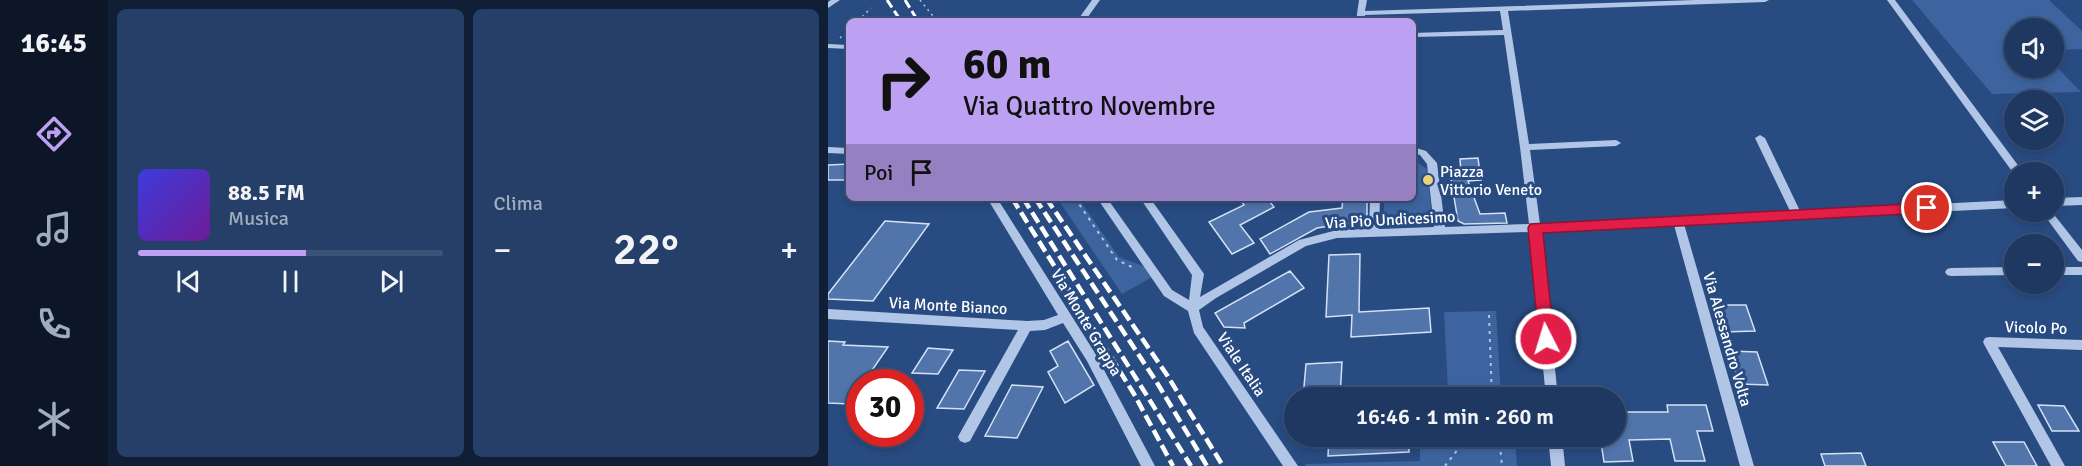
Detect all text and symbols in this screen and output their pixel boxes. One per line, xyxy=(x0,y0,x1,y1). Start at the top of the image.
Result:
map controls xyxy=(2004,18,2064,294)
button: sound xyxy=(2004,18,2064,78)
text: 16:45 xyxy=(21,27,87,60)
text: 60 m xyxy=(963,39,1052,90)
icon: right xyxy=(864,42,942,120)
text: Via Quattro Novembre xyxy=(963,90,1216,123)
button: layers xyxy=(2004,90,2064,150)
icon: directions xyxy=(33,113,75,155)
icon: arrive xyxy=(905,156,938,189)
text: Poi xyxy=(864,159,893,186)
place label: Piazza Vittorio Veneto xyxy=(1440,162,1542,200)
button: + xyxy=(2004,162,2064,222)
marker: Piazza Vittorio Veneto xyxy=(1421,173,1435,187)
text: 88.5 FM xyxy=(228,179,305,206)
pin xyxy=(1901,182,1952,233)
text: Clima xyxy=(494,191,543,216)
icon: arrive xyxy=(1910,191,1943,224)
text: Musica xyxy=(228,206,289,231)
street label: Via Pio Undicesimo xyxy=(1324,207,1456,233)
icon: music xyxy=(33,208,75,250)
text: 22° xyxy=(613,222,679,277)
text: − xyxy=(494,230,511,271)
text: + xyxy=(780,230,798,271)
button: − xyxy=(2004,234,2064,294)
icon: previous xyxy=(172,265,205,298)
icon: pause xyxy=(274,265,307,298)
icon: next xyxy=(375,265,408,298)
street label: Via Monte Grappa xyxy=(1046,265,1126,380)
street label: Via Alessandro Volta xyxy=(1698,270,1756,409)
street label: Via Monte Bianco xyxy=(888,293,1008,319)
icon: phone xyxy=(33,303,75,345)
position arrow xyxy=(1514,307,1578,371)
street label: Vicolo Po xyxy=(2004,317,2068,339)
street label: Viale Italia xyxy=(1212,329,1270,400)
speed limit sign: 30 xyxy=(846,369,924,447)
icon: climate xyxy=(33,398,75,440)
text: 16:46 · 1 min · 260 m xyxy=(1356,403,1554,430)

